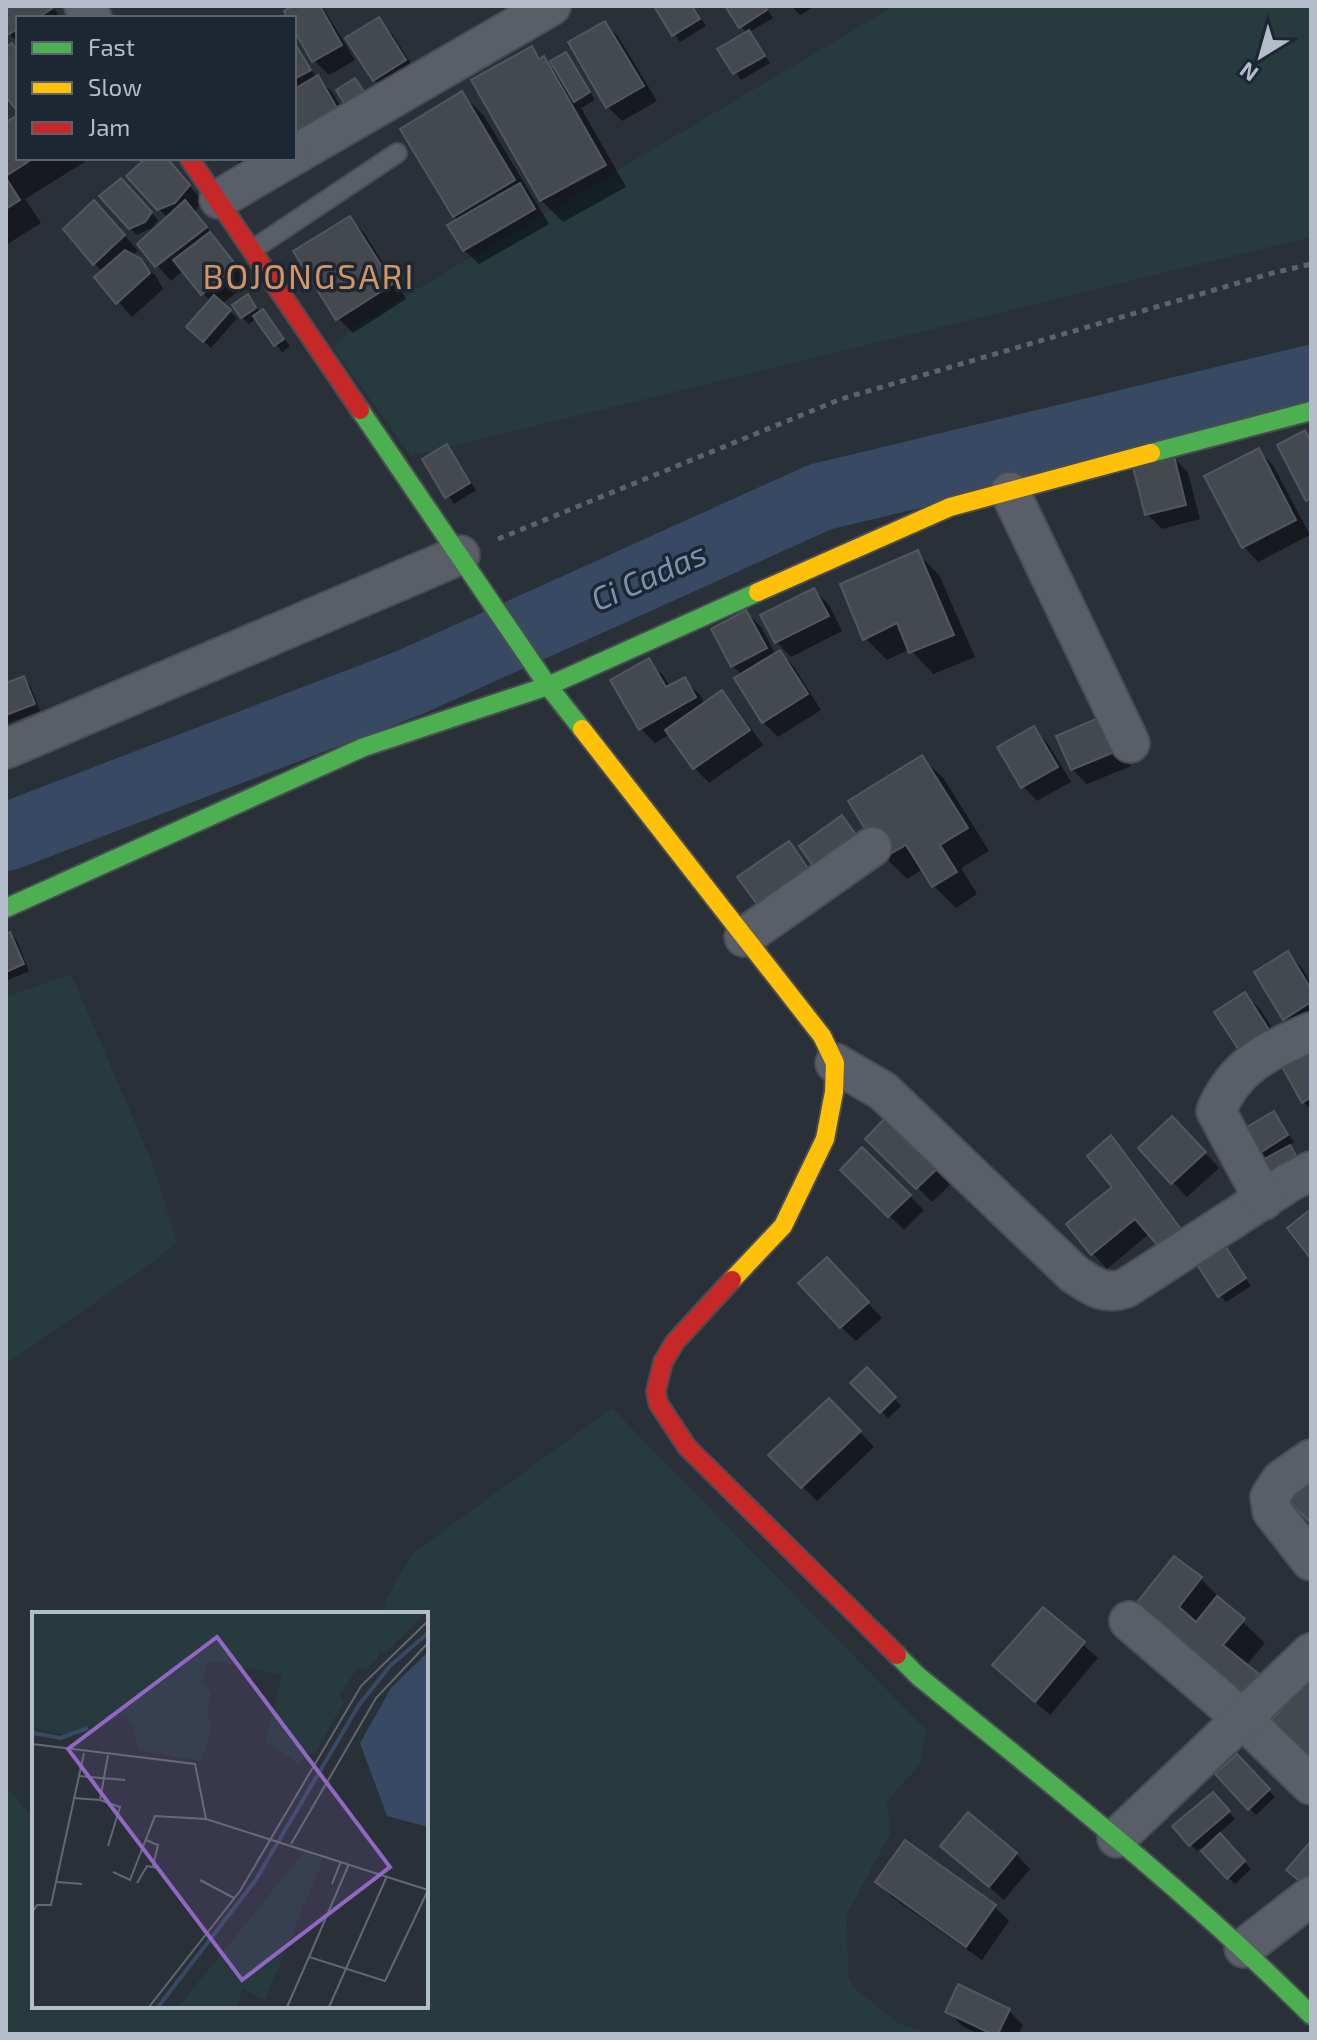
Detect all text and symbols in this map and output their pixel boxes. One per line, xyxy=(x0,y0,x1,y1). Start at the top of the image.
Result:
legend xyxy=(16,16,296,160)
north arrow xyxy=(1221,16,1301,96)
text: Fast xyxy=(88,32,135,61)
text: N xyxy=(1234,58,1263,88)
text: Slow xyxy=(88,72,142,101)
text: Jam xyxy=(88,112,130,141)
district label: BOJONGSARI xyxy=(203,255,415,296)
water label: Ci Cadas xyxy=(584,533,712,617)
inset map xyxy=(32,1612,428,2008)

